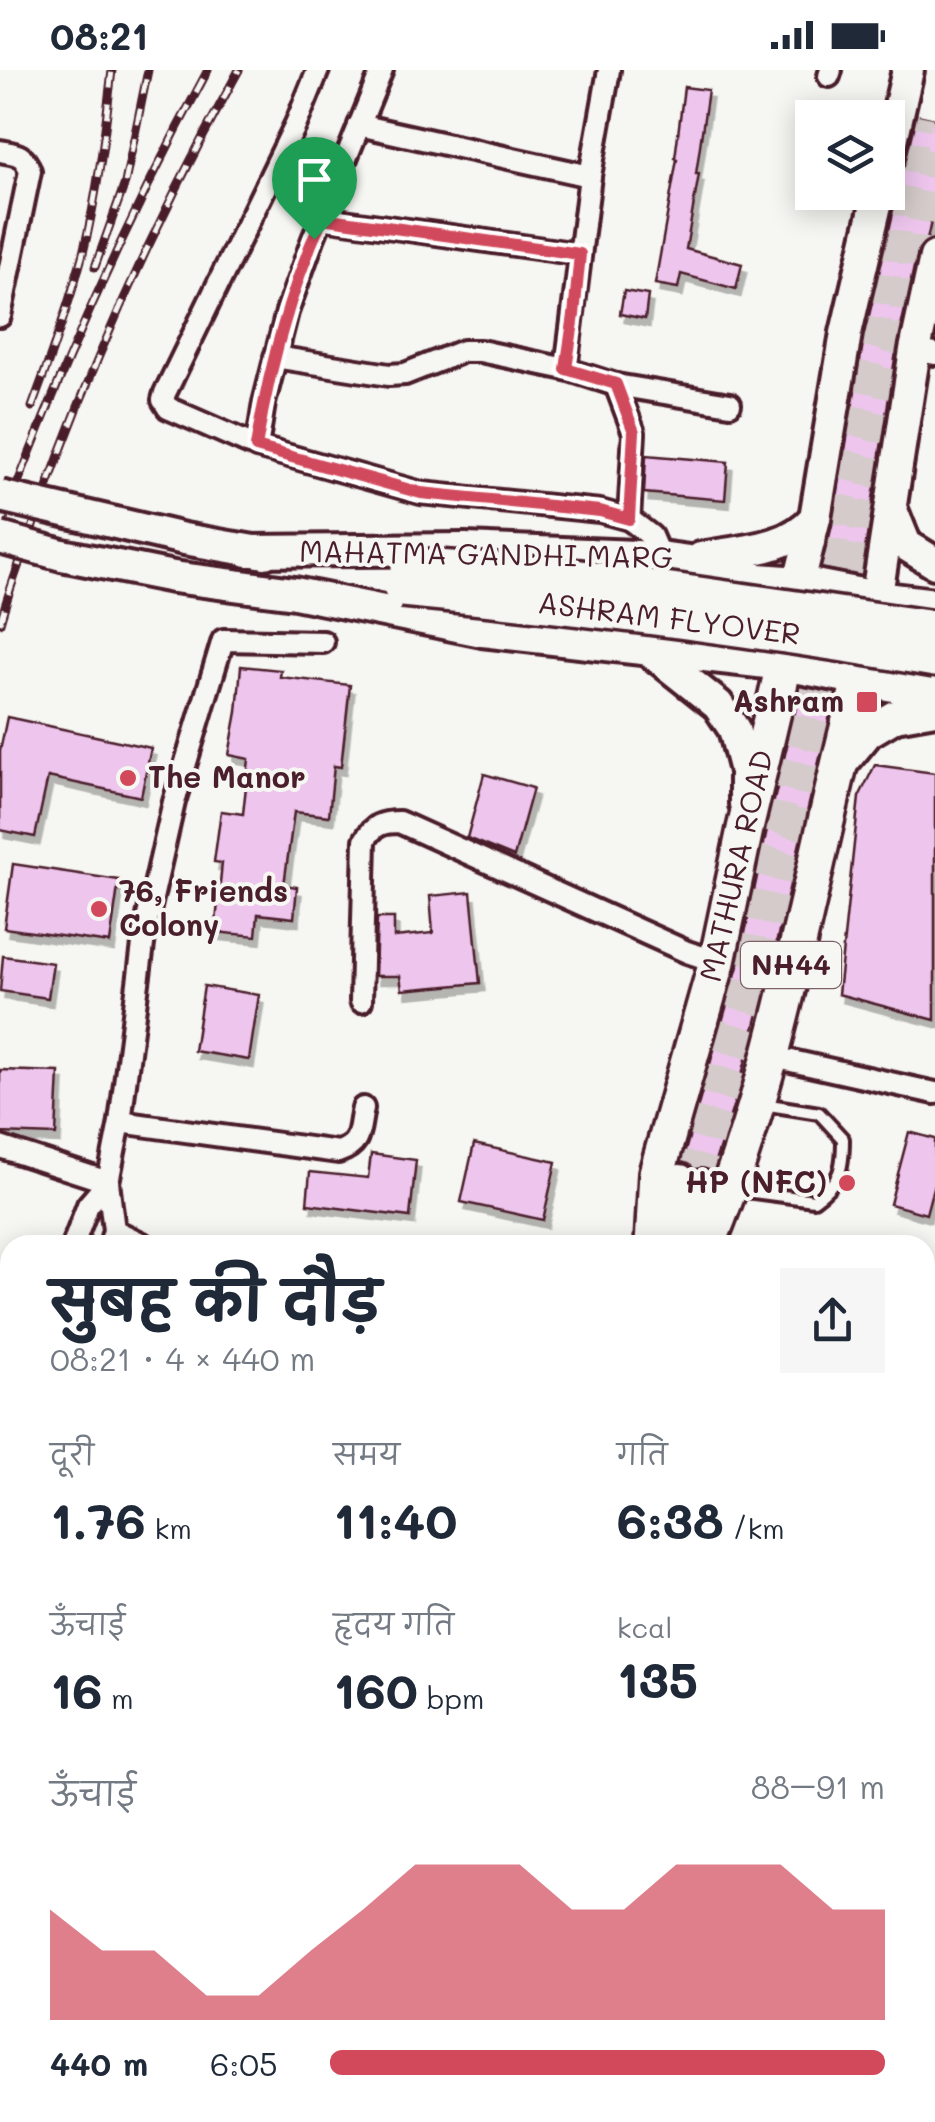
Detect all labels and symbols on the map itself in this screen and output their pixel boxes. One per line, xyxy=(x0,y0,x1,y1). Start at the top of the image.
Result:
pin xyxy=(272,137,357,240)
street label: MAHATMA GANDHI MARG xyxy=(299,530,673,576)
street label: ASHRAM FLYOVER xyxy=(536,581,803,653)
place label: Ashram xyxy=(733,680,844,720)
marker: Ashram xyxy=(854,689,880,715)
street label: MATHURA ROAD xyxy=(689,746,781,985)
place label: The Manor xyxy=(148,756,306,796)
marker: The Manor xyxy=(117,767,139,789)
place label: 76, Friends Colony xyxy=(119,870,288,944)
marker: 76, Friends Colony xyxy=(88,898,110,920)
road number: NH44 xyxy=(741,942,841,988)
place label: HP (NFC) xyxy=(685,1161,827,1201)
marker: HP (NFC) xyxy=(836,1172,858,1194)

